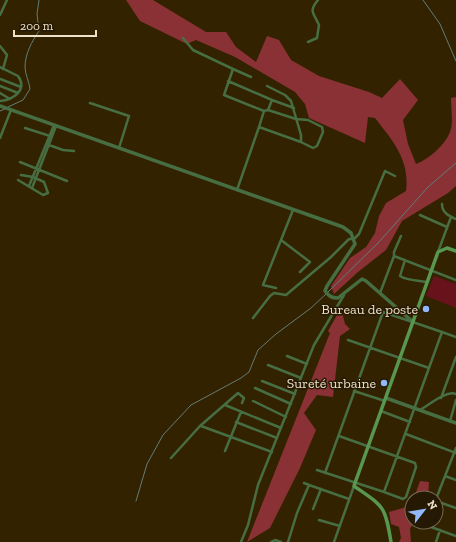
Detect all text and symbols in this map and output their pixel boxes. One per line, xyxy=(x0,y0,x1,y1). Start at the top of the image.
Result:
scale bar xyxy=(14,12,96,38)
text: 200 m xyxy=(20,19,54,33)
place label: Bureau de poste xyxy=(321,301,418,318)
marker: Bureau de poste xyxy=(421,304,431,314)
place label: Sureté urbaine xyxy=(287,375,376,392)
marker: Sureté urbaine xyxy=(379,378,389,388)
north arrow xyxy=(404,490,444,530)
text: N xyxy=(424,498,440,513)

